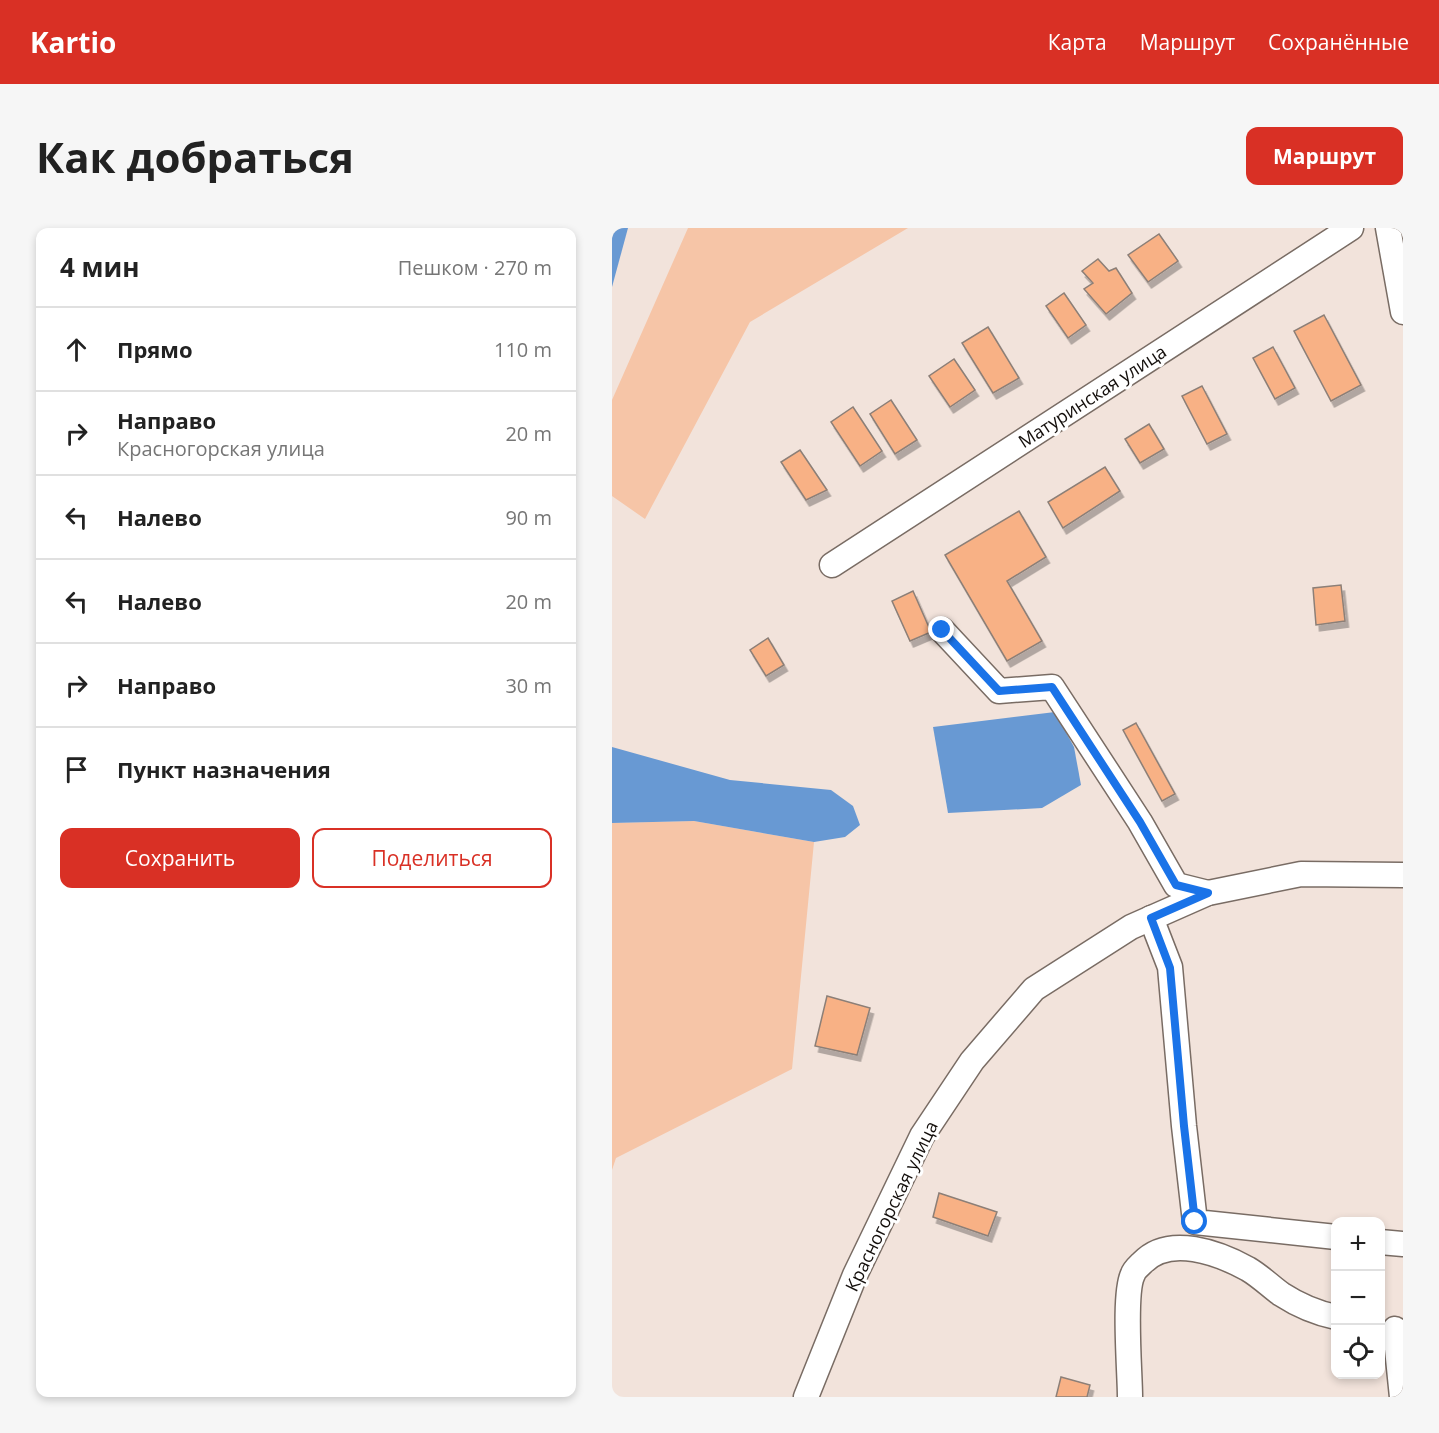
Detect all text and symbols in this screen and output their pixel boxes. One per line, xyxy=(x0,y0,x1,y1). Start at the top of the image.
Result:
text: Kartio xyxy=(30,23,116,61)
text: Карта xyxy=(1048,28,1107,56)
text: Маршрут xyxy=(1140,28,1235,56)
text: Сохранённые xyxy=(1268,28,1409,56)
button: Маршрут xyxy=(1246,127,1403,185)
text: Как добраться xyxy=(36,128,354,185)
text: 4 мин xyxy=(60,249,140,285)
text: Пешком · 270 m xyxy=(398,254,552,281)
icon: ahead xyxy=(60,333,93,366)
text: Прямо xyxy=(117,334,193,364)
text: 110 m xyxy=(494,336,552,363)
street label: Матуринская улица xyxy=(1013,339,1171,453)
text: Направо xyxy=(117,405,216,435)
icon: right xyxy=(60,417,93,450)
text: 20 m xyxy=(505,420,552,447)
text: Красногорская улица xyxy=(117,435,325,462)
icon: left xyxy=(60,501,93,534)
text: Налево xyxy=(117,502,202,532)
text: 90 m xyxy=(505,504,552,531)
icon: left xyxy=(60,585,93,618)
text: Налево xyxy=(117,586,202,616)
text: 20 m xyxy=(505,588,552,615)
route end xyxy=(928,616,954,642)
icon: right xyxy=(60,669,93,702)
text: Направо xyxy=(117,670,216,700)
text: 30 m xyxy=(505,672,552,699)
icon: arrive xyxy=(60,753,93,786)
text: Пункт назначения xyxy=(117,754,331,784)
button: Сохранить xyxy=(60,828,300,888)
button: Поделиться xyxy=(312,828,552,888)
street label: Красногорская улица xyxy=(839,1117,943,1295)
route start xyxy=(1181,1208,1207,1234)
map controls xyxy=(1331,1217,1385,1379)
button: + xyxy=(1331,1217,1385,1271)
button: − xyxy=(1331,1271,1385,1325)
button: locate xyxy=(1331,1325,1385,1379)

